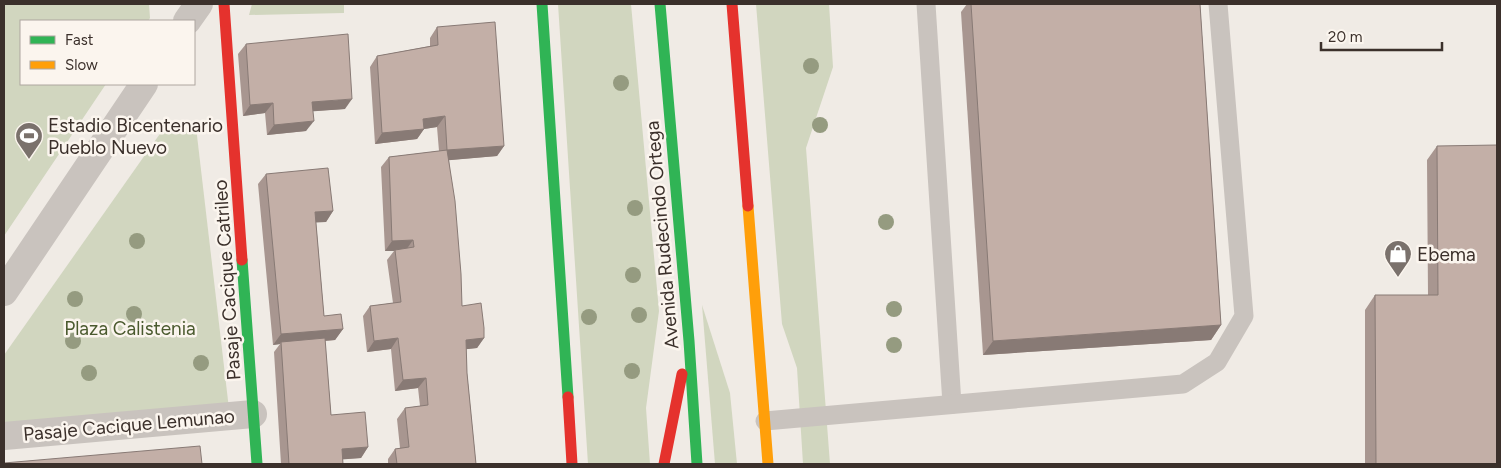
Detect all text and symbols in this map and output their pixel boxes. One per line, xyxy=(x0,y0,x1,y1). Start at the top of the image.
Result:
legend xyxy=(20,20,195,85)
scale bar xyxy=(1321,20,1442,52)
text: 20 m xyxy=(1328,28,1362,46)
text: Fast xyxy=(65,31,94,49)
text: Slow xyxy=(65,56,98,74)
place label: Estadio Bicentenario Pueblo Nuevo xyxy=(48,114,223,159)
street label: Avenida Rudecindo Ortega xyxy=(641,120,683,350)
sports icon: Estadio Bicentenario Pueblo Nuevo xyxy=(14,121,44,160)
street label: Pasaje Cacique Catrileo xyxy=(209,179,245,381)
shop icon: Ebema xyxy=(1383,239,1413,278)
place label: Ebema xyxy=(1417,243,1476,266)
park label: Plaza Calistenia xyxy=(64,317,196,340)
street label: Pasaje Cacique Lemunao xyxy=(22,404,236,446)

